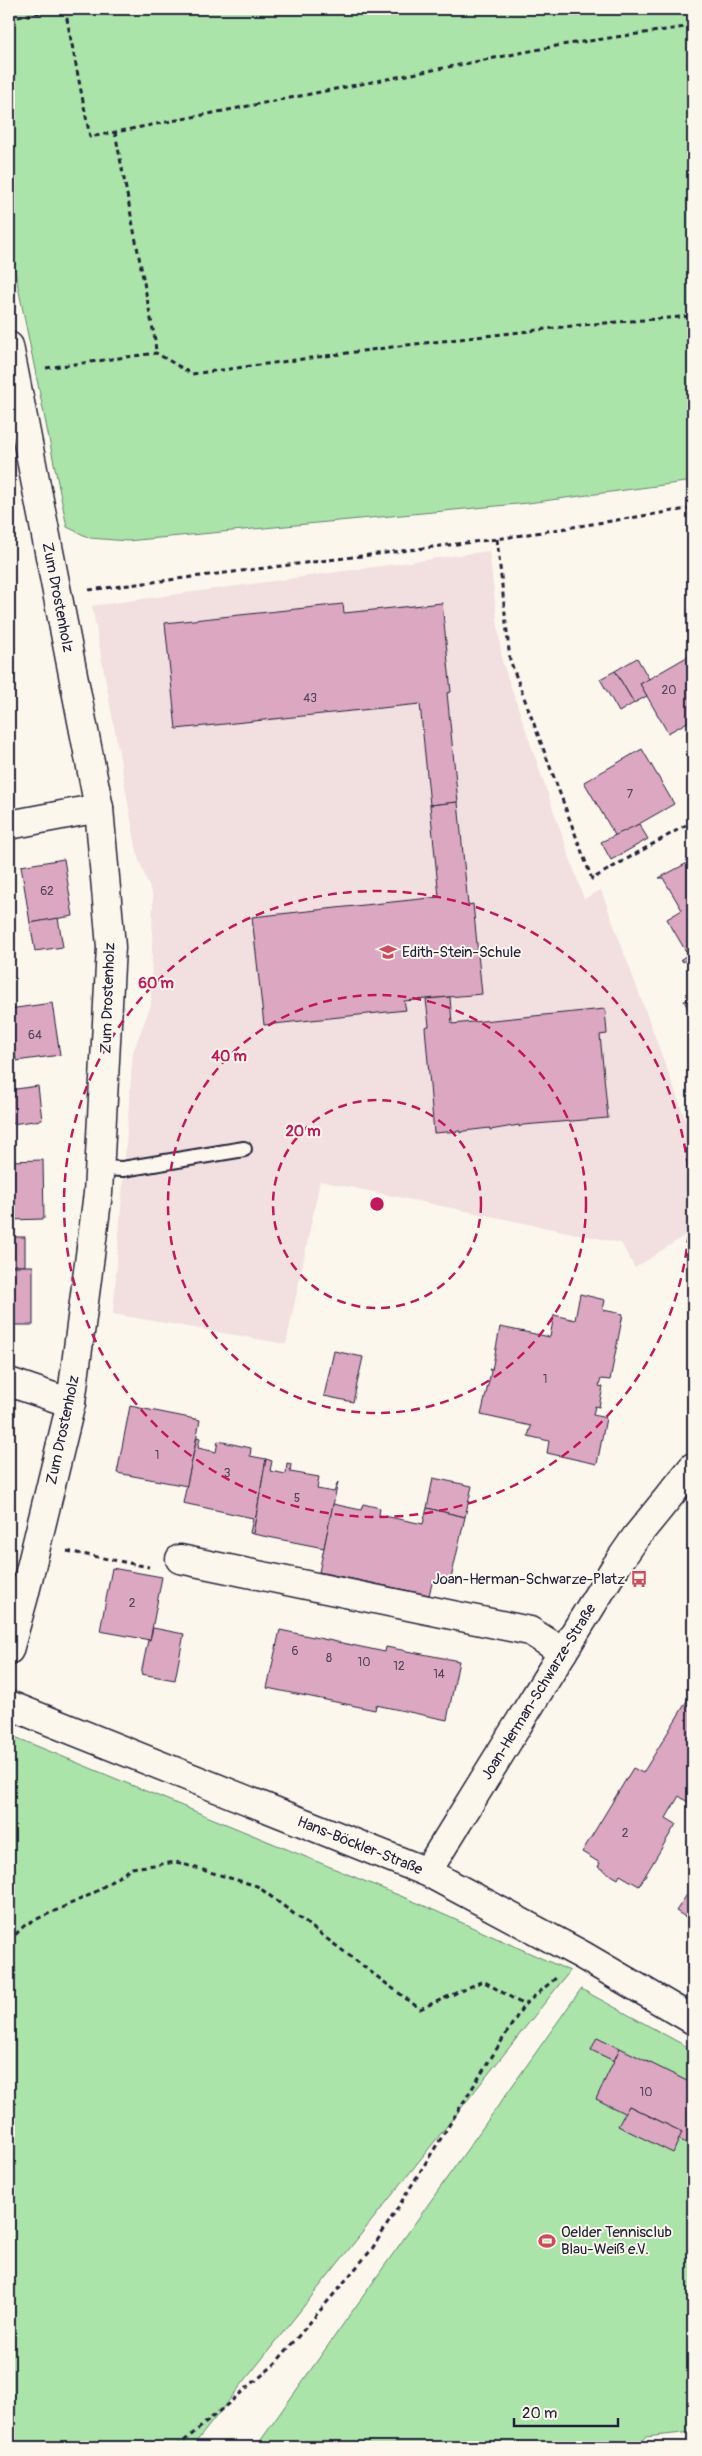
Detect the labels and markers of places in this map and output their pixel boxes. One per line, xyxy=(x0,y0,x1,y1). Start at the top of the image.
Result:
school or university icon: Edith-Stein-Schule xyxy=(378,942,398,962)
place label: Edith-Stein-Schule xyxy=(402,943,521,962)
centre of rings xyxy=(368,1195,386,1213)
bus stop icon: Joan-Herman-Schwarze-Platz xyxy=(629,1569,649,1589)
place label: Joan-Herman-Schwarze-Platz xyxy=(433,1570,625,1589)
place label: Oelder Tennisclub Blau-Weiß e.V. xyxy=(561,2223,672,2259)
sports icon: Oelder Tennisclub Blau-Weiß e.V. xyxy=(537,2231,557,2251)

